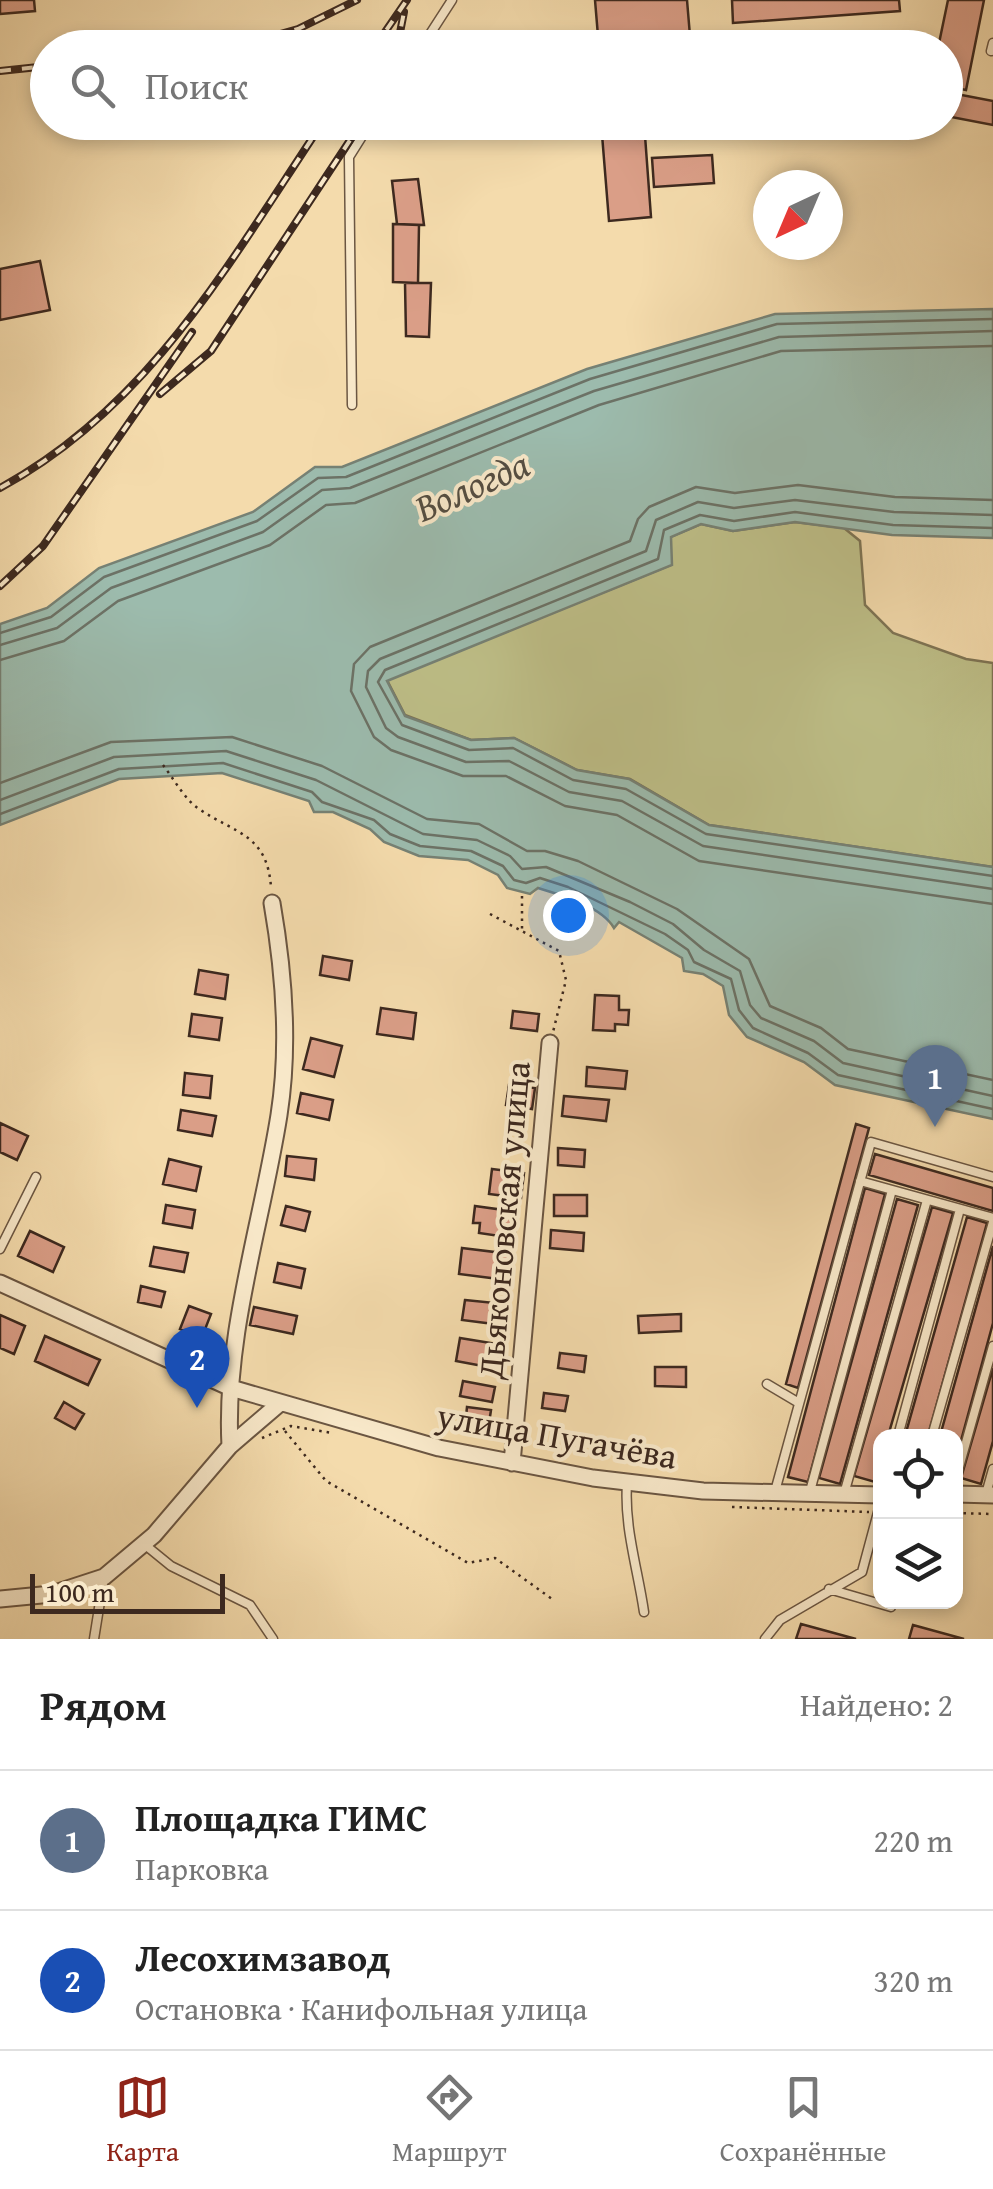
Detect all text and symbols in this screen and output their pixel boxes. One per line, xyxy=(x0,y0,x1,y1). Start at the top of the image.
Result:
search box xyxy=(30,30,963,140)
text: Поиск xyxy=(145,57,248,113)
icon: search xyxy=(65,58,120,113)
north arrow xyxy=(753,170,843,260)
water label: Вологда xyxy=(405,435,538,535)
your location xyxy=(543,890,594,941)
pin: 1 xyxy=(902,1044,968,1127)
street label: Дьяконовская улица xyxy=(464,1059,543,1382)
pin: 2 xyxy=(164,1326,230,1408)
street label: улица Пугачёва xyxy=(432,1389,681,1482)
map controls xyxy=(873,1429,963,1609)
button: locate xyxy=(873,1429,963,1519)
button: layers xyxy=(873,1519,963,1609)
scale bar xyxy=(30,1569,225,1614)
text: 100 m xyxy=(45,1571,114,1612)
text: Рядом xyxy=(40,1674,167,1735)
text: Найдено: 2 xyxy=(800,1681,953,1728)
text: Площадка ГИМС xyxy=(135,1789,428,1845)
text: 1 xyxy=(64,1817,81,1864)
text: 220 m xyxy=(874,1817,953,1864)
text: Парковка xyxy=(135,1845,269,1892)
text: Лесохимзавод xyxy=(135,1929,390,1985)
text: 2 xyxy=(64,1957,81,2004)
text: 320 m xyxy=(874,1957,953,2004)
text: Остановка · Канифольная улица xyxy=(135,1985,588,2032)
tab: Карта xyxy=(107,2070,179,2171)
tab: Маршрут xyxy=(392,2070,507,2171)
tab: Сохранённые xyxy=(720,2070,886,2171)

